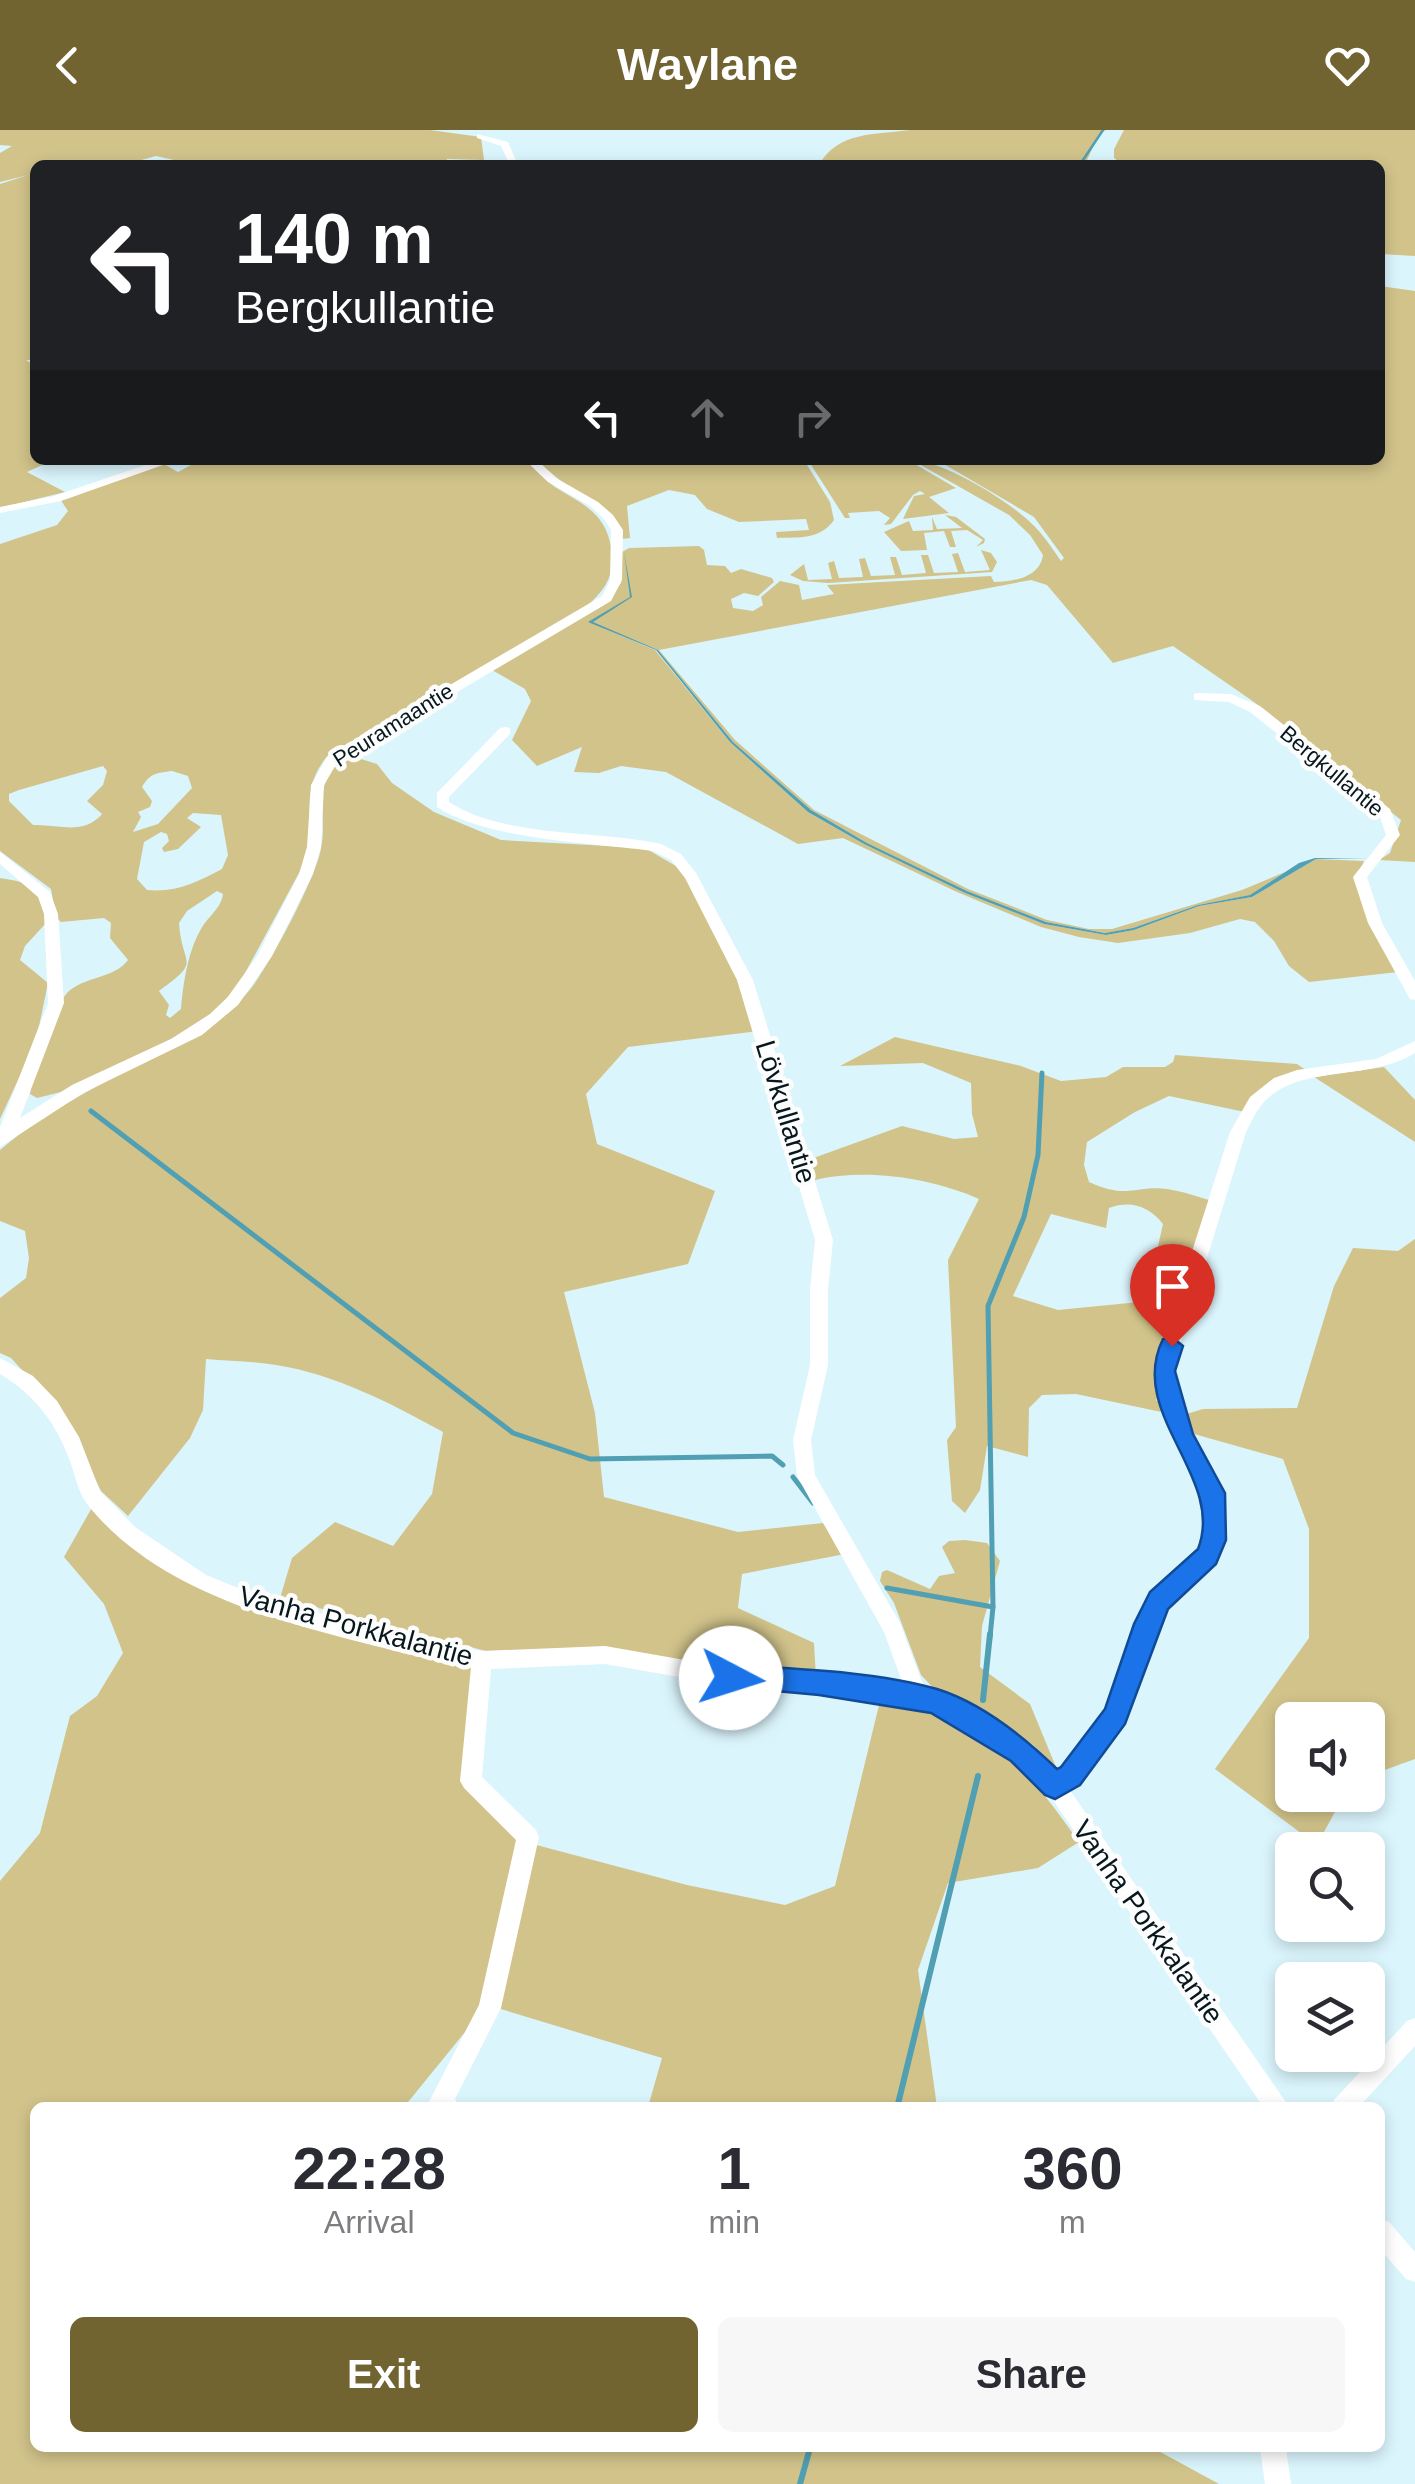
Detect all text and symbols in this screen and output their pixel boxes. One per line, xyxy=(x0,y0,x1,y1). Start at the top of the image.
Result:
icon: back xyxy=(40,38,95,93)
icon: heart xyxy=(1320,38,1375,93)
text: Waylane xyxy=(617,39,798,90)
icon: left xyxy=(70,200,200,330)
text: 140 m xyxy=(235,200,433,278)
text: Bergkullantie xyxy=(235,282,495,333)
icon: left xyxy=(575,390,630,445)
icon: ahead xyxy=(680,390,735,445)
icon: right xyxy=(785,390,840,445)
street label: Peuramaantie xyxy=(328,678,458,772)
street label: Bergkullantie xyxy=(1275,721,1389,821)
street label: Lövkullantie xyxy=(750,1037,822,1187)
pin xyxy=(1130,1244,1215,1347)
icon: arrive xyxy=(1145,1259,1200,1314)
street label: Vanha Porkkalantie xyxy=(236,1580,476,1672)
position arrow xyxy=(679,1626,783,1730)
map controls xyxy=(1275,1702,1385,2072)
button: sound xyxy=(1275,1702,1385,1812)
street label: Vanha Porkkalantie xyxy=(1066,1815,1230,2029)
button: search xyxy=(1275,1832,1385,1942)
button: layers xyxy=(1275,1962,1385,2072)
text: 22:28 xyxy=(292,2135,446,2202)
text: 1 xyxy=(717,2135,751,2202)
text: 360 xyxy=(1022,2135,1123,2202)
text: Arrival xyxy=(324,2204,415,2240)
text: min xyxy=(708,2204,760,2240)
text: m xyxy=(1059,2204,1086,2240)
button: Exit xyxy=(70,2317,698,2432)
button: Share xyxy=(718,2317,1345,2432)

